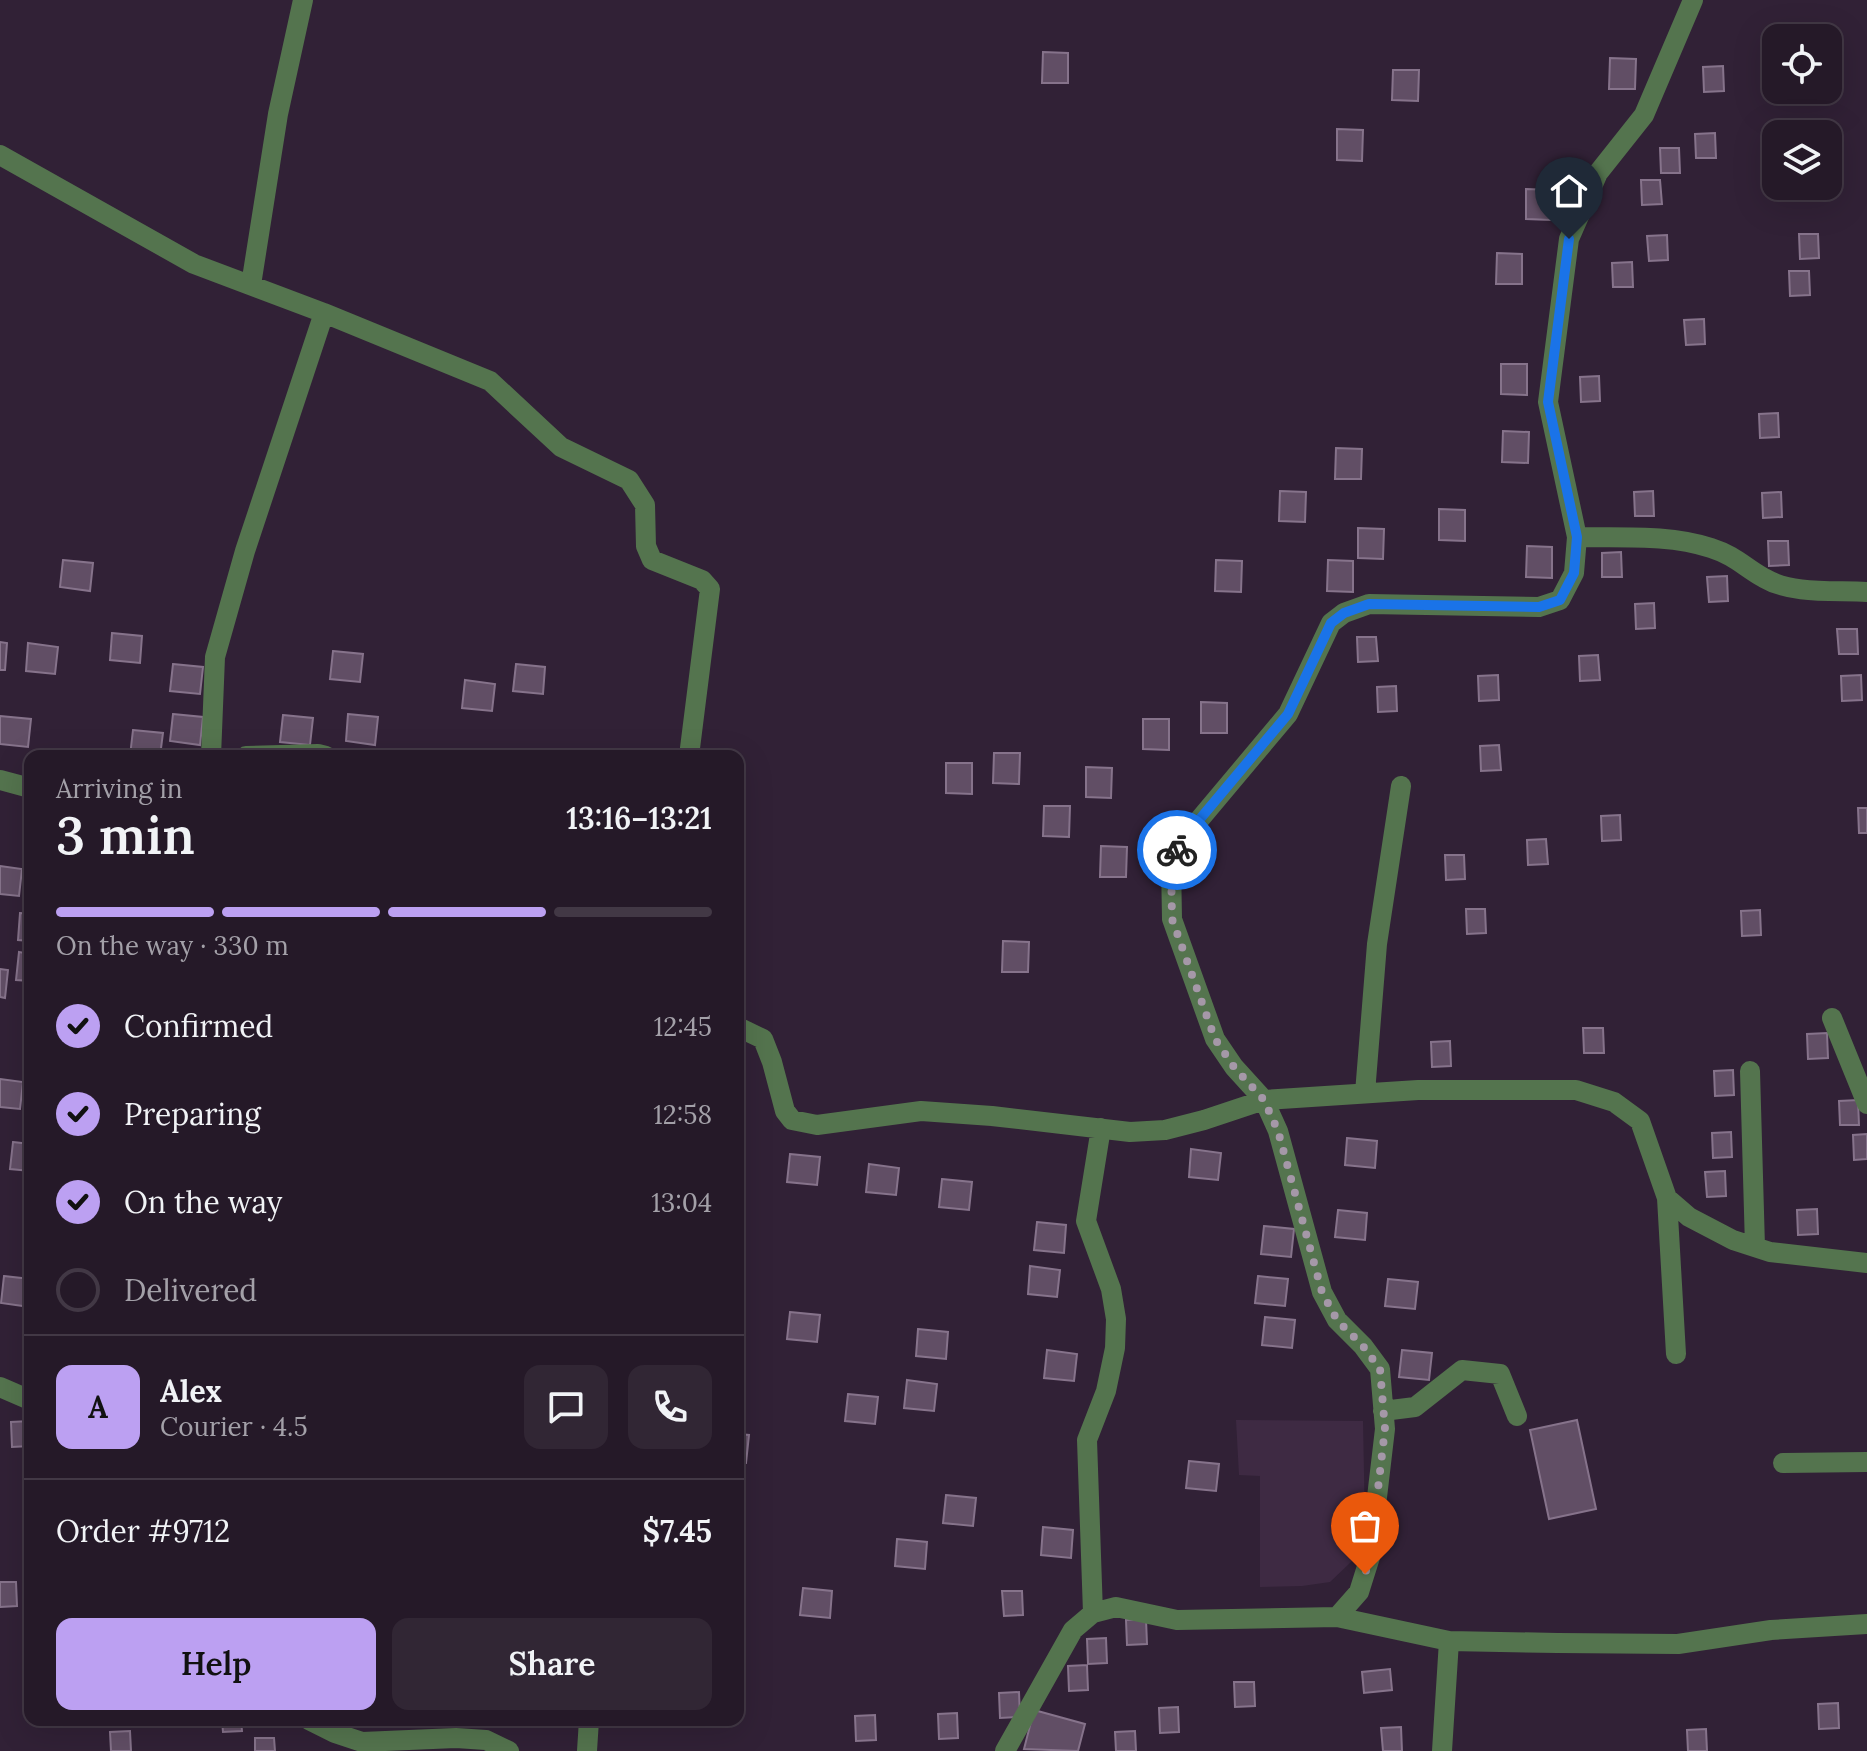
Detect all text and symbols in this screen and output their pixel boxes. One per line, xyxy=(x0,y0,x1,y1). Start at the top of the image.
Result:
map controls xyxy=(1762,24,1842,200)
button: locate xyxy=(1762,24,1842,104)
button: layers xyxy=(1762,120,1842,200)
pin xyxy=(1535,157,1603,239)
icon: home xyxy=(1547,169,1591,213)
text: Arriving in xyxy=(56,772,183,805)
text: 13:16–13:21 xyxy=(566,799,712,837)
text: 3 min xyxy=(56,802,195,868)
courier xyxy=(1137,810,1217,890)
icon: bike xyxy=(1155,828,1199,872)
text: On the way · 330 m xyxy=(56,929,289,962)
icon: check xyxy=(56,1004,100,1048)
text: Confirmed xyxy=(124,1007,273,1045)
text: 12:45 xyxy=(654,1010,712,1043)
icon: check xyxy=(56,1092,100,1136)
text: Preparing xyxy=(124,1095,261,1133)
text: 12:58 xyxy=(653,1098,712,1131)
icon: check xyxy=(56,1180,100,1224)
text: On the way xyxy=(124,1183,282,1221)
text: 13:04 xyxy=(651,1186,712,1219)
text: Delivered xyxy=(124,1271,257,1309)
button: chat xyxy=(524,1365,608,1449)
button: phone xyxy=(628,1365,712,1449)
text: Alex xyxy=(160,1372,222,1410)
text: A xyxy=(88,1388,108,1426)
text: Courier · 4.5 xyxy=(160,1410,308,1443)
pin xyxy=(1331,1492,1399,1574)
icon: bag xyxy=(1343,1504,1387,1548)
text: Order #9712 xyxy=(56,1512,230,1550)
text: $7.45 xyxy=(643,1512,712,1550)
button: Help xyxy=(56,1618,376,1710)
button: Share xyxy=(392,1618,712,1710)

